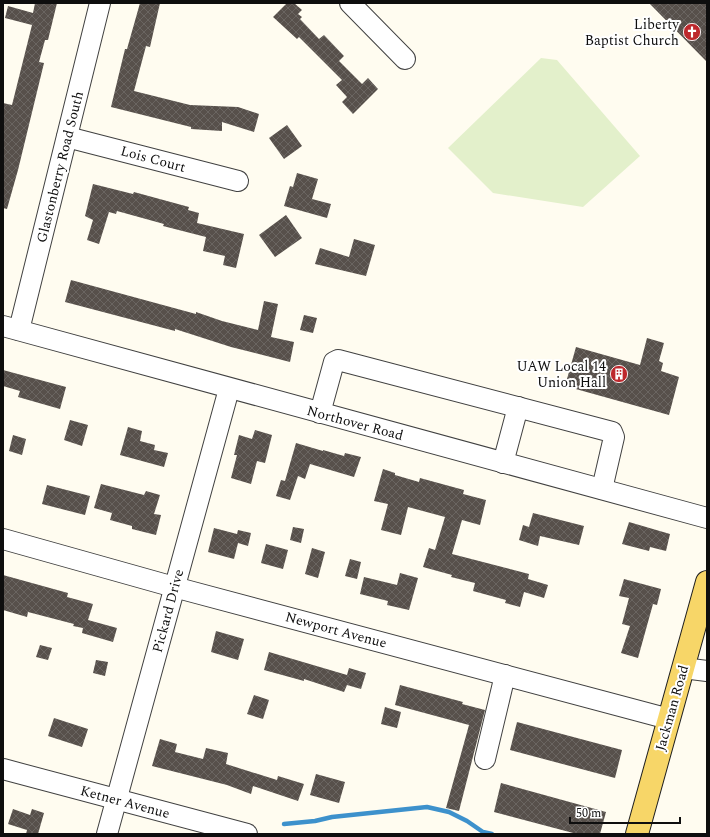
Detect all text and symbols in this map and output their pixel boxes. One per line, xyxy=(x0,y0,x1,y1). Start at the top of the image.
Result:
place label: Liberty Baptist Church xyxy=(585,14,680,51)
church icon: Liberty Baptist Church xyxy=(682,22,702,42)
street label: Glastonberry Road South xyxy=(31,89,89,245)
street label: Lois Court xyxy=(118,140,188,178)
place label: UAW Local 14 Union Hall xyxy=(516,356,606,393)
building icon: UAW Local 14 Union Hall xyxy=(609,364,629,384)
street label: Northover Road xyxy=(304,400,406,446)
street label: Pickard Drive xyxy=(147,567,189,655)
street label: Newport Avenue xyxy=(283,606,389,654)
street label: Jackman Road xyxy=(650,662,694,753)
street label: Ketner Avenue xyxy=(78,780,172,824)
scale bar xyxy=(570,799,680,825)
text: 50 m xyxy=(576,804,601,823)

